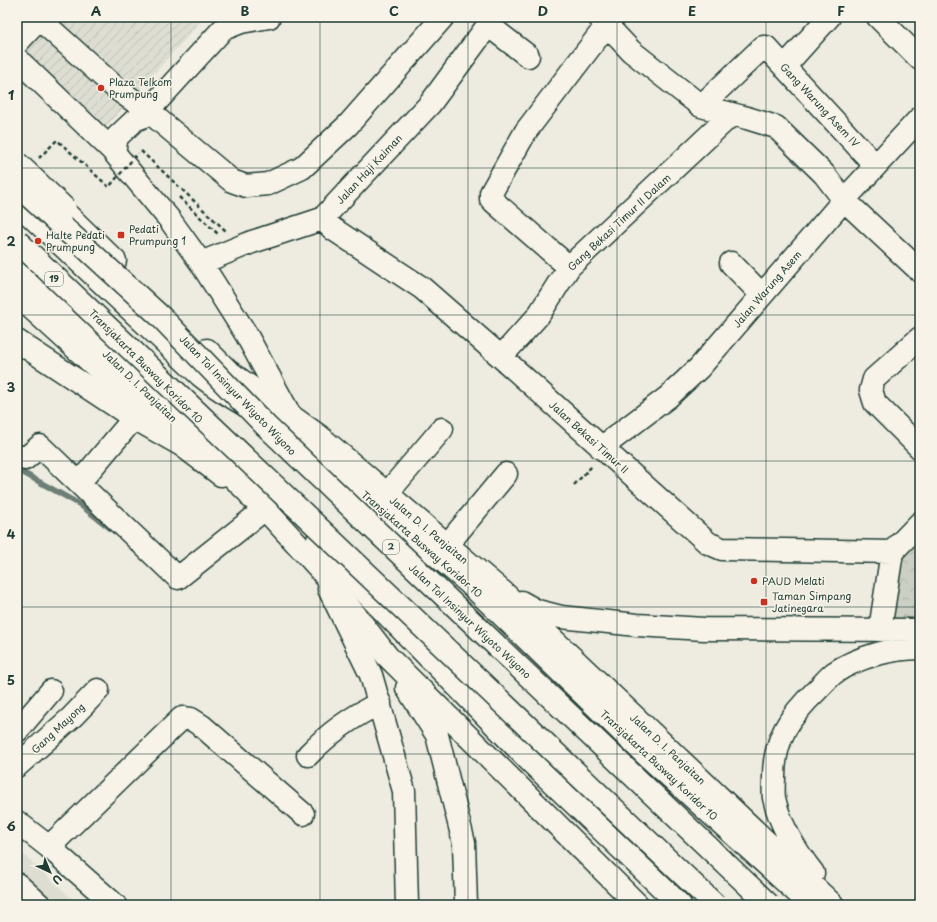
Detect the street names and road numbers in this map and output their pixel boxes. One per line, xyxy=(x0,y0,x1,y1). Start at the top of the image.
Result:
street label: Gang Warung Asem IV xyxy=(777,59,863,150)
street label: Jalan Haji Kaiman xyxy=(332,130,405,207)
street label: Gang Bekasi Timur II Dalam xyxy=(564,170,674,274)
street label: Jalan Warung Asem xyxy=(729,247,804,330)
road number: 19 xyxy=(45,272,63,286)
street label: Transjakarta Busway Koridor 10 xyxy=(85,305,207,427)
street label: Jalan Tol Insinyur Wiyoto Wiyono xyxy=(176,331,300,459)
street label: Jalan D. I. Panjaitan xyxy=(100,346,181,425)
street label: Jalan Bekasi Timur II xyxy=(546,397,632,476)
street label: Transjakarta Busway Koridor 10 xyxy=(358,487,486,601)
street label: Jalan D. I. Panjaitan xyxy=(387,492,472,567)
road number: 2 xyxy=(383,540,399,554)
street label: Jalan Tol Insinyur Wiyoto Wiyono xyxy=(405,560,535,682)
street label: Gang Mayong xyxy=(28,699,88,757)
street label: Transjakarta Busway Koridor 10 xyxy=(597,706,721,824)
street label: Jalan D. I. Panjaitan xyxy=(627,710,709,788)

